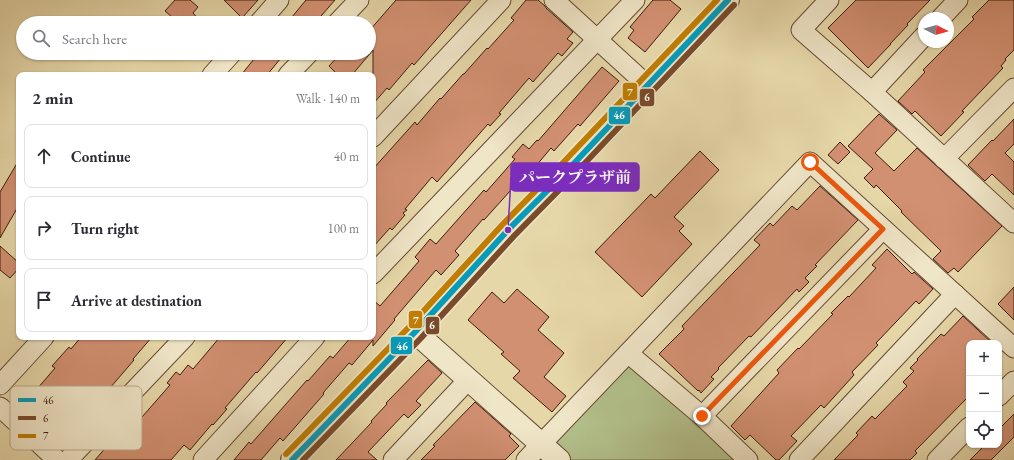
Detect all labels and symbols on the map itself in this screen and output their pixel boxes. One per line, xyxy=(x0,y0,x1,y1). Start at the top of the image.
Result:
north arrow xyxy=(918,12,954,48)
line badge: 7 xyxy=(622,82,638,101)
text: 7 xyxy=(627,85,633,99)
line badge: 6 xyxy=(639,88,655,107)
text: 6 xyxy=(644,90,650,104)
line badge: 46 xyxy=(608,106,631,125)
text: 46 xyxy=(613,108,625,122)
route start xyxy=(801,153,819,171)
callout: パークプラザ前 xyxy=(511,163,639,191)
text: パークプラザ前 xyxy=(519,167,631,188)
line badge: 7 xyxy=(408,310,423,329)
text: 7 xyxy=(413,313,419,327)
line badge: 6 xyxy=(425,316,440,335)
text: 6 xyxy=(429,318,435,332)
line badge: 46 xyxy=(390,336,413,355)
text: 46 xyxy=(396,339,408,353)
legend xyxy=(10,386,142,450)
text: 46 xyxy=(43,393,54,407)
route end xyxy=(693,407,711,425)
text: 6 xyxy=(43,411,49,425)
text: 7 xyxy=(43,429,49,443)

